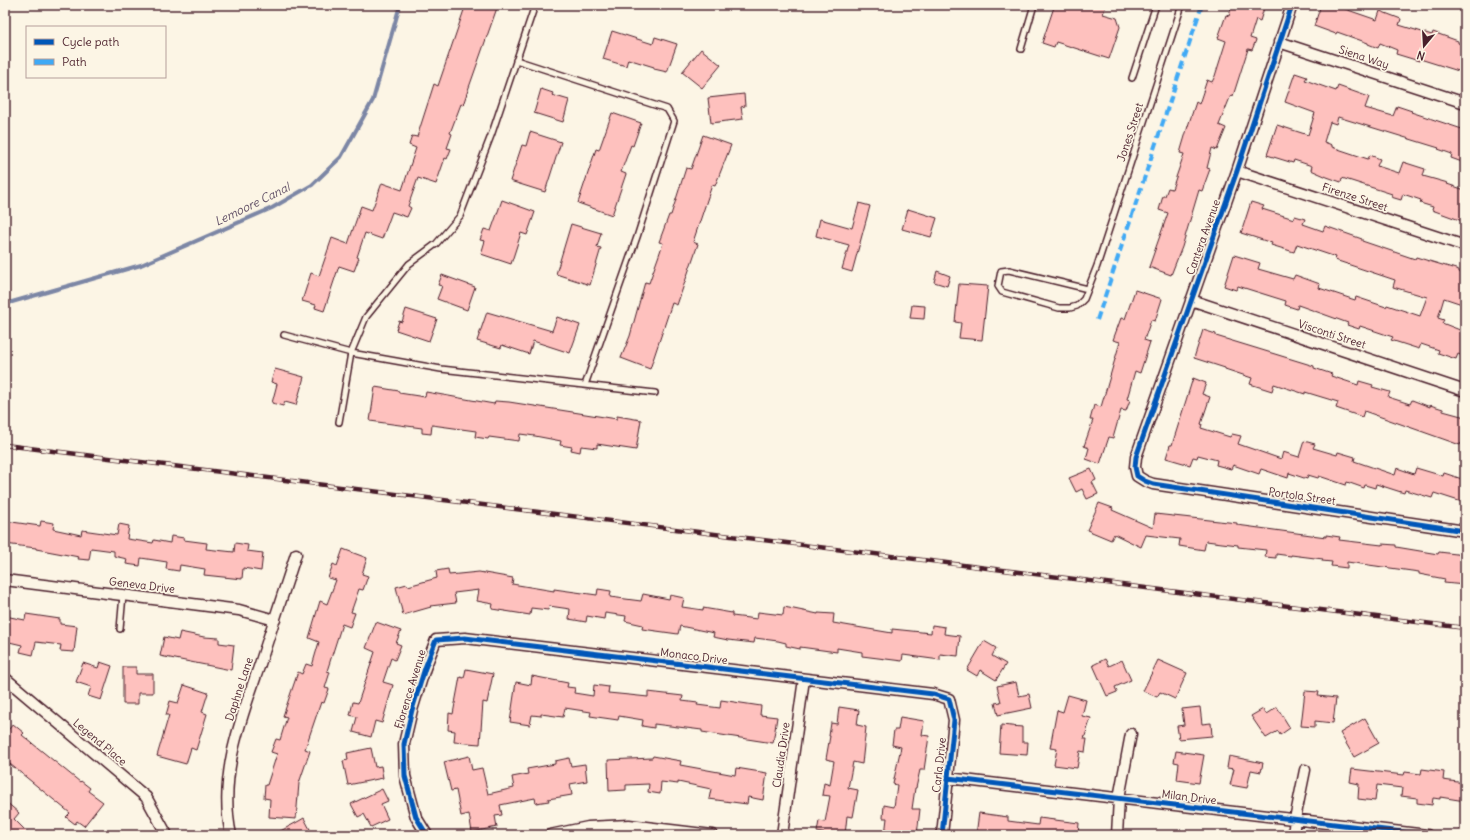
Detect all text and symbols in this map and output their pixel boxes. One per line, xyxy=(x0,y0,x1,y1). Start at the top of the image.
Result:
legend xyxy=(26,26,166,78)
north arrow xyxy=(1404,26,1444,66)
text: Cycle path xyxy=(62,34,119,49)
street label: Siena Way xyxy=(1337,42,1391,72)
text: N xyxy=(1415,48,1427,63)
text: Path xyxy=(62,54,87,69)
street label: Jones Street xyxy=(1114,101,1146,163)
water label: Lemoore Canal xyxy=(212,178,294,229)
street label: Firenze Street xyxy=(1320,180,1390,214)
street label: Cantera Avenue xyxy=(1183,197,1223,277)
street label: Visconti Street xyxy=(1296,316,1368,352)
street label: Portola Street xyxy=(1268,484,1337,508)
street label: Geneva Drive xyxy=(108,574,176,596)
street label: Monaco Drive xyxy=(659,645,729,667)
street label: Florence Avenue xyxy=(391,648,429,730)
street label: Daphne Lane xyxy=(222,655,256,723)
street label: Legend Place xyxy=(70,716,130,769)
street label: Claudia Drive xyxy=(769,721,793,789)
street label: Carla Drive xyxy=(929,737,949,793)
street label: Milan Drive xyxy=(1161,787,1217,807)

